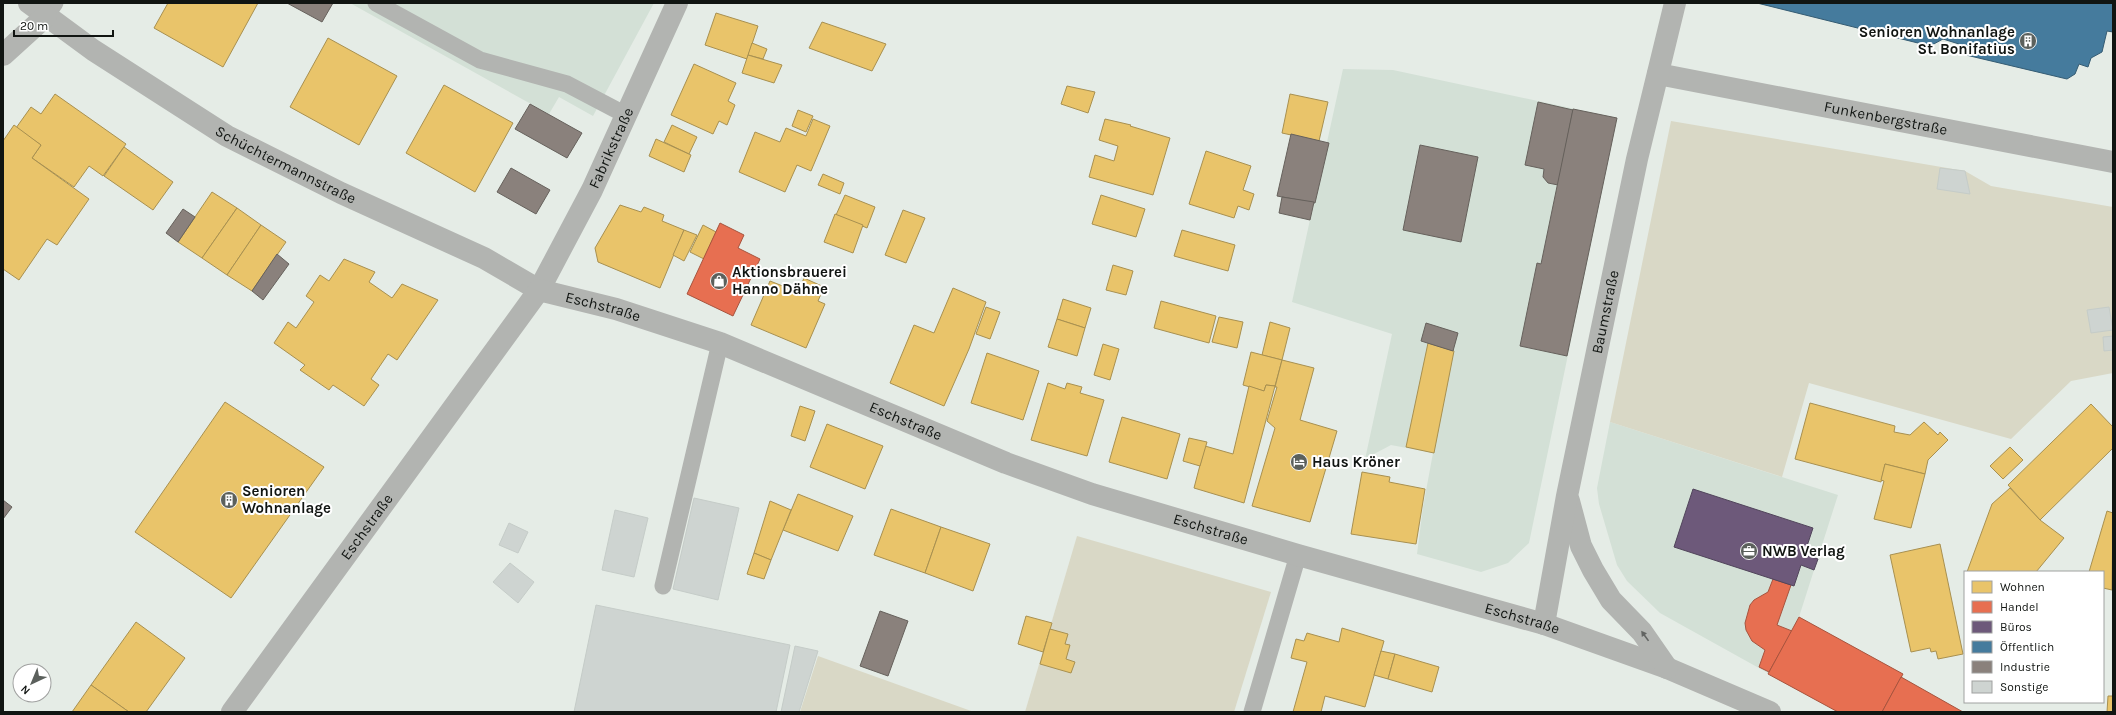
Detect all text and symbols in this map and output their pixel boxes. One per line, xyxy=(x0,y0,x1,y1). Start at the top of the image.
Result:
scale bar xyxy=(14,12,113,38)
text: 20 m xyxy=(20,19,48,33)
place label: Senioren Wohnanlage St. Bonifatius xyxy=(1859,23,2015,58)
building icon: Senioren Wohnanlage St. Bonifatius xyxy=(2018,31,2038,51)
street label: Funkenbergstraße xyxy=(1823,97,1949,139)
street label: Fabrikstraße xyxy=(585,105,637,192)
street label: Schüchtermannstraße xyxy=(212,122,359,208)
place label: Aktionsbrauerei Hanno Dähne xyxy=(732,263,847,298)
street label: Baumstraße xyxy=(1588,269,1623,355)
shop icon: Aktionsbrauerei Hanno Dähne xyxy=(709,271,729,291)
street label: Eschstraße xyxy=(564,288,643,325)
street label: Eschstraße xyxy=(867,398,945,444)
hotel icon: Haus Kröner xyxy=(1289,452,1309,472)
place label: Haus Kröner xyxy=(1312,453,1400,471)
place label: Senioren Wohnanlage xyxy=(242,482,331,517)
building icon: Senioren Wohnanlage xyxy=(219,490,239,510)
street label: Eschstraße xyxy=(337,490,397,563)
street label: Eschstraße xyxy=(1171,510,1250,549)
office icon: NWB Verlag xyxy=(1739,541,1759,561)
place label: NWB Verlag xyxy=(1762,542,1845,560)
legend xyxy=(1964,571,2104,703)
text: Wohnen xyxy=(2000,580,2045,594)
street label: Eschstraße xyxy=(1483,599,1562,638)
text: Handel xyxy=(2000,600,2039,614)
text: Büros xyxy=(2000,620,2032,634)
one-way arrow xyxy=(1641,631,1649,642)
text: Öffentlich xyxy=(2000,640,2054,654)
text: Industrie xyxy=(2000,660,2050,674)
north arrow xyxy=(12,663,52,703)
text: Sonstige xyxy=(2000,680,2048,694)
text: N xyxy=(18,682,33,697)

